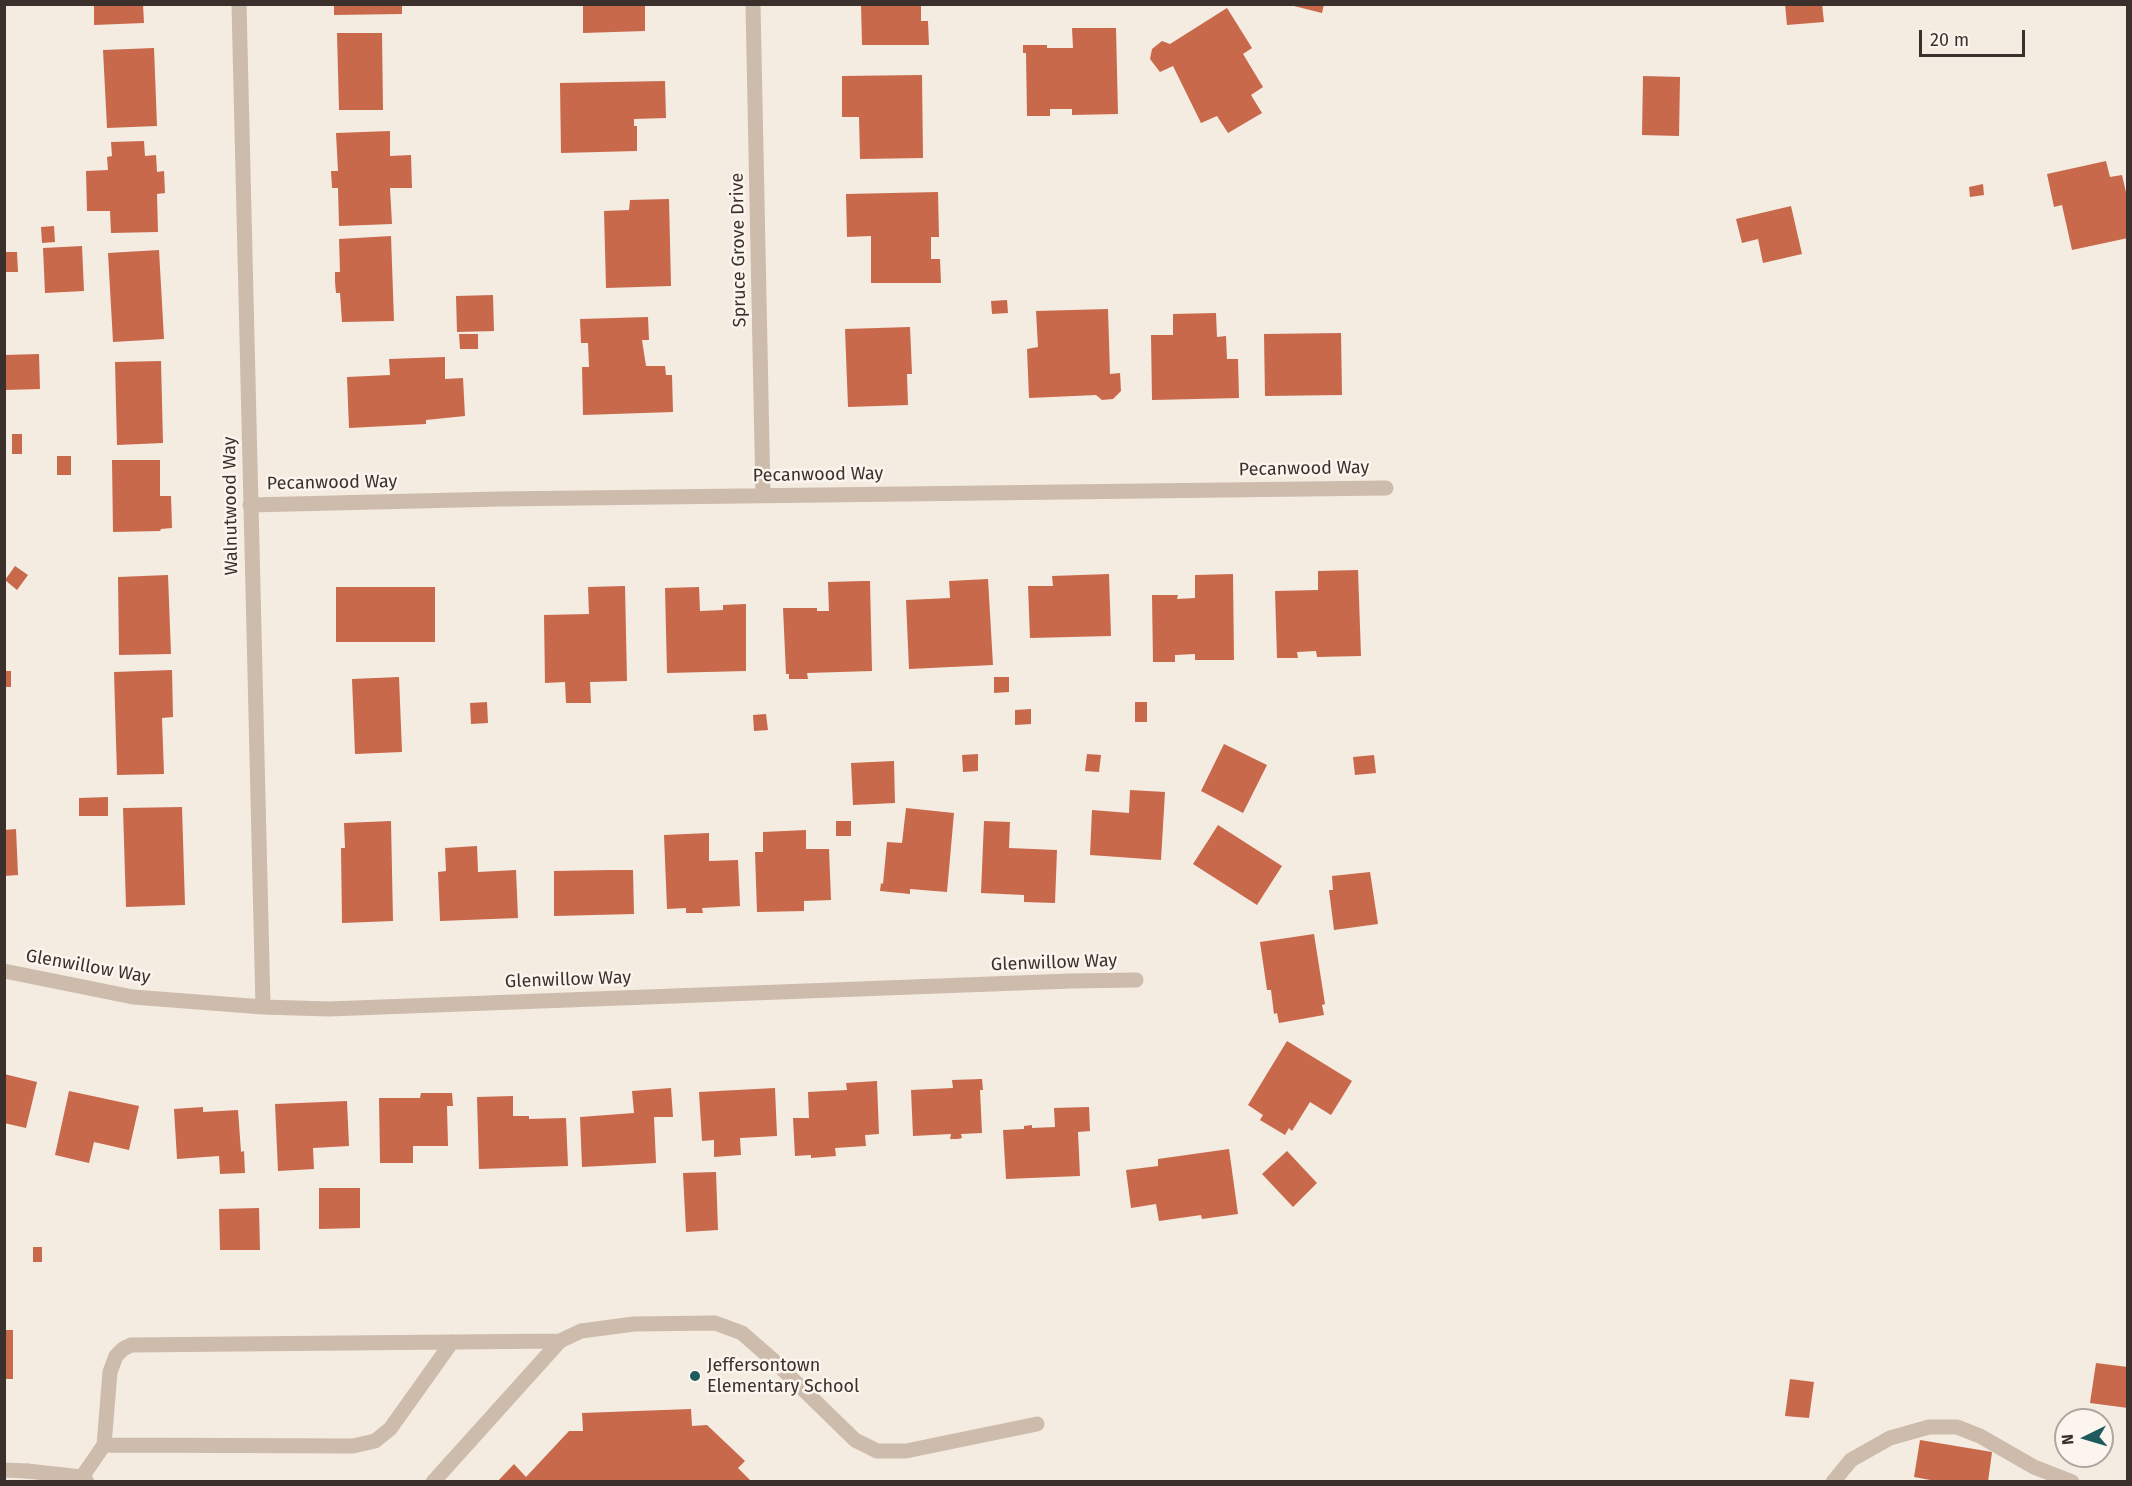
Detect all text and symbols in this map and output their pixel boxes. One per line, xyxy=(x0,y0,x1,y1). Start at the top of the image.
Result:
scale bar xyxy=(1922,18,2028,56)
text: 20 m xyxy=(1930,29,1969,51)
street label: Spruce Grove Drive xyxy=(727,173,751,327)
street label: Walnutwood Way xyxy=(219,436,243,576)
street label: Pecanwood Way xyxy=(1238,457,1370,481)
street label: Pecanwood Way xyxy=(752,463,884,487)
street label: Pecanwood Way xyxy=(266,471,398,495)
street label: Glenwillow Way xyxy=(24,945,152,989)
street label: Glenwillow Way xyxy=(991,950,1117,976)
street label: Glenwillow Way xyxy=(505,967,631,993)
place label: Jeffersontown Elementary School xyxy=(707,1355,859,1398)
marker: Jeffersontown Elementary School xyxy=(688,1369,702,1383)
north arrow xyxy=(2054,1408,2114,1468)
text: N xyxy=(2058,1433,2077,1446)

